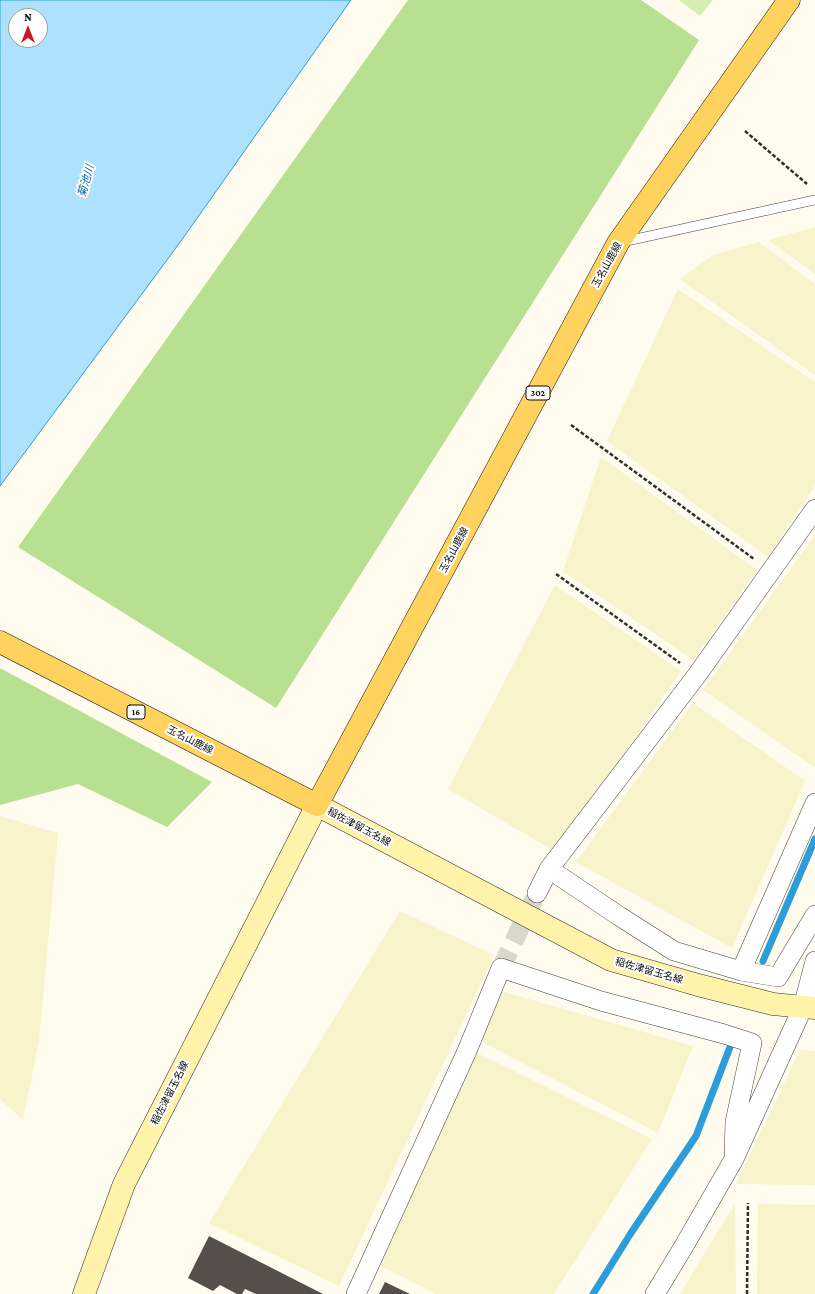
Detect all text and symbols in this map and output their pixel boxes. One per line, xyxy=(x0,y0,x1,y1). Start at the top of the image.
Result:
north arrow xyxy=(8,8,48,48)
text: N xyxy=(24,11,32,23)
water label: 菊池川 xyxy=(75,163,97,199)
street label: 玉名山鹿線 xyxy=(590,240,624,290)
road number: 302 xyxy=(526,386,550,400)
street label: 玉名山鹿線 xyxy=(437,525,471,575)
road number: 16 xyxy=(127,705,145,719)
street label: 玉名山鹿線 xyxy=(165,723,215,757)
street label: 稲佐津留玉名線 xyxy=(325,805,393,849)
street label: 稲佐津留玉名線 xyxy=(614,956,684,986)
street label: 稲佐津留玉名線 xyxy=(149,1059,191,1127)

